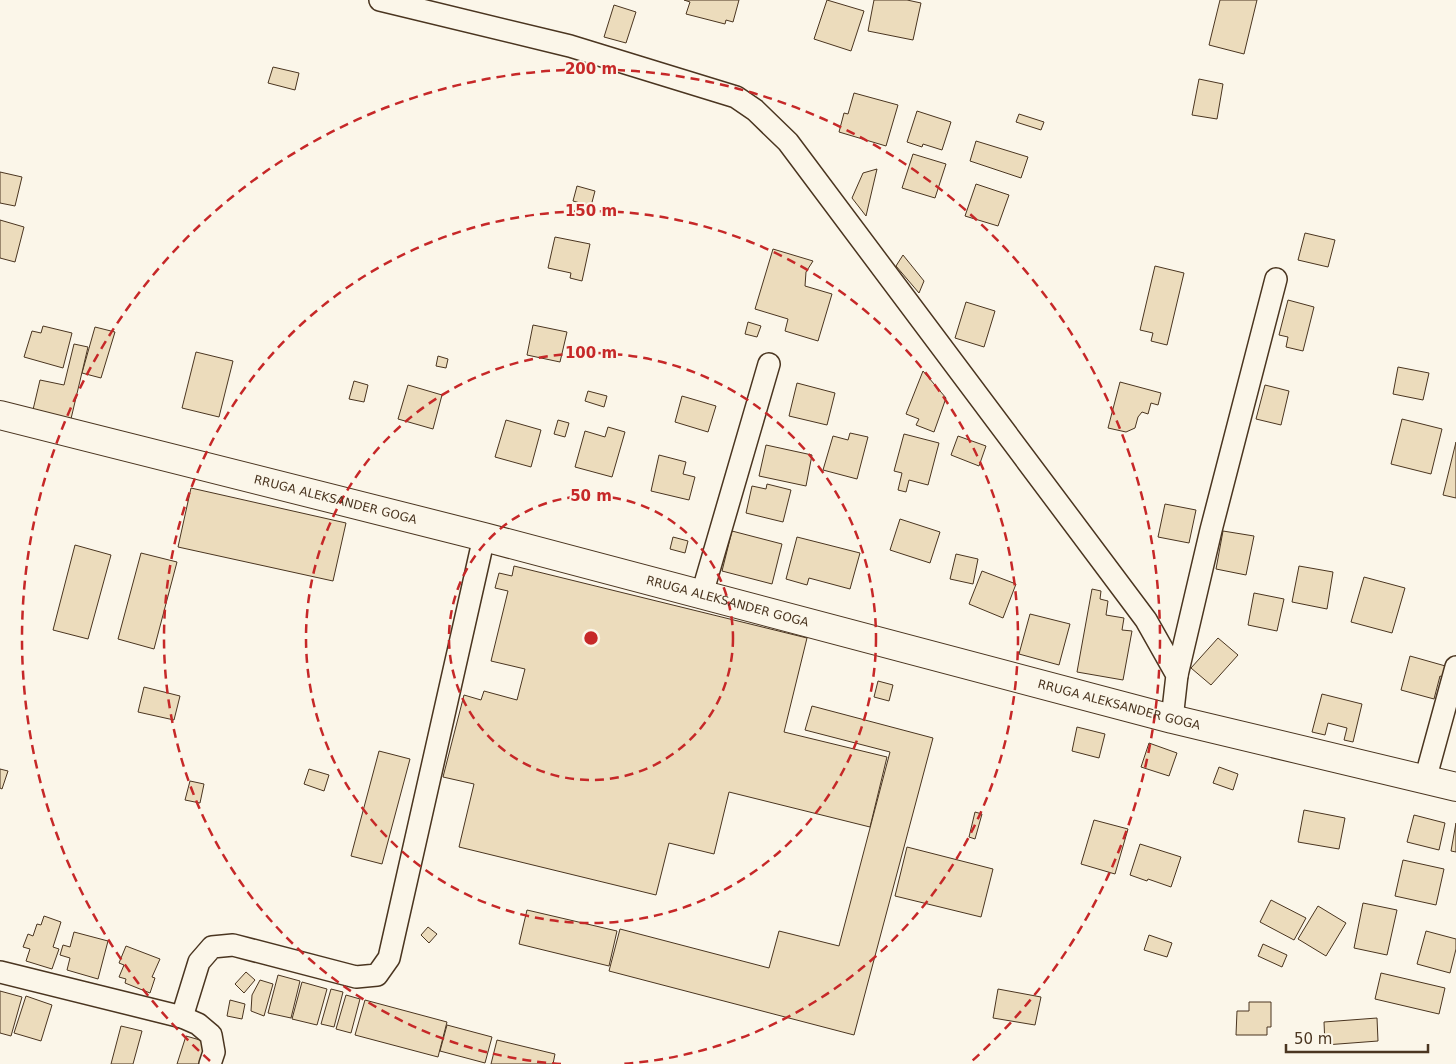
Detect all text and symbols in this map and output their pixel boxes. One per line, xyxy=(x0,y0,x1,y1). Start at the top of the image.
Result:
text: 200 m xyxy=(565,60,617,78)
text: 150 m xyxy=(565,202,617,220)
text: 100 m xyxy=(565,344,617,362)
street label: RRUGA ALEKSANDER GOGA xyxy=(253,472,419,527)
text: 50 m xyxy=(570,487,612,505)
street label: RRUGA ALEKSANDER GOGA xyxy=(645,573,811,630)
centre of rings xyxy=(582,629,600,647)
street label: RRUGA ALEKSANDER GOGA xyxy=(1036,677,1203,733)
scale bar xyxy=(1286,1022,1428,1054)
text: 50 m xyxy=(1294,1030,1332,1048)

